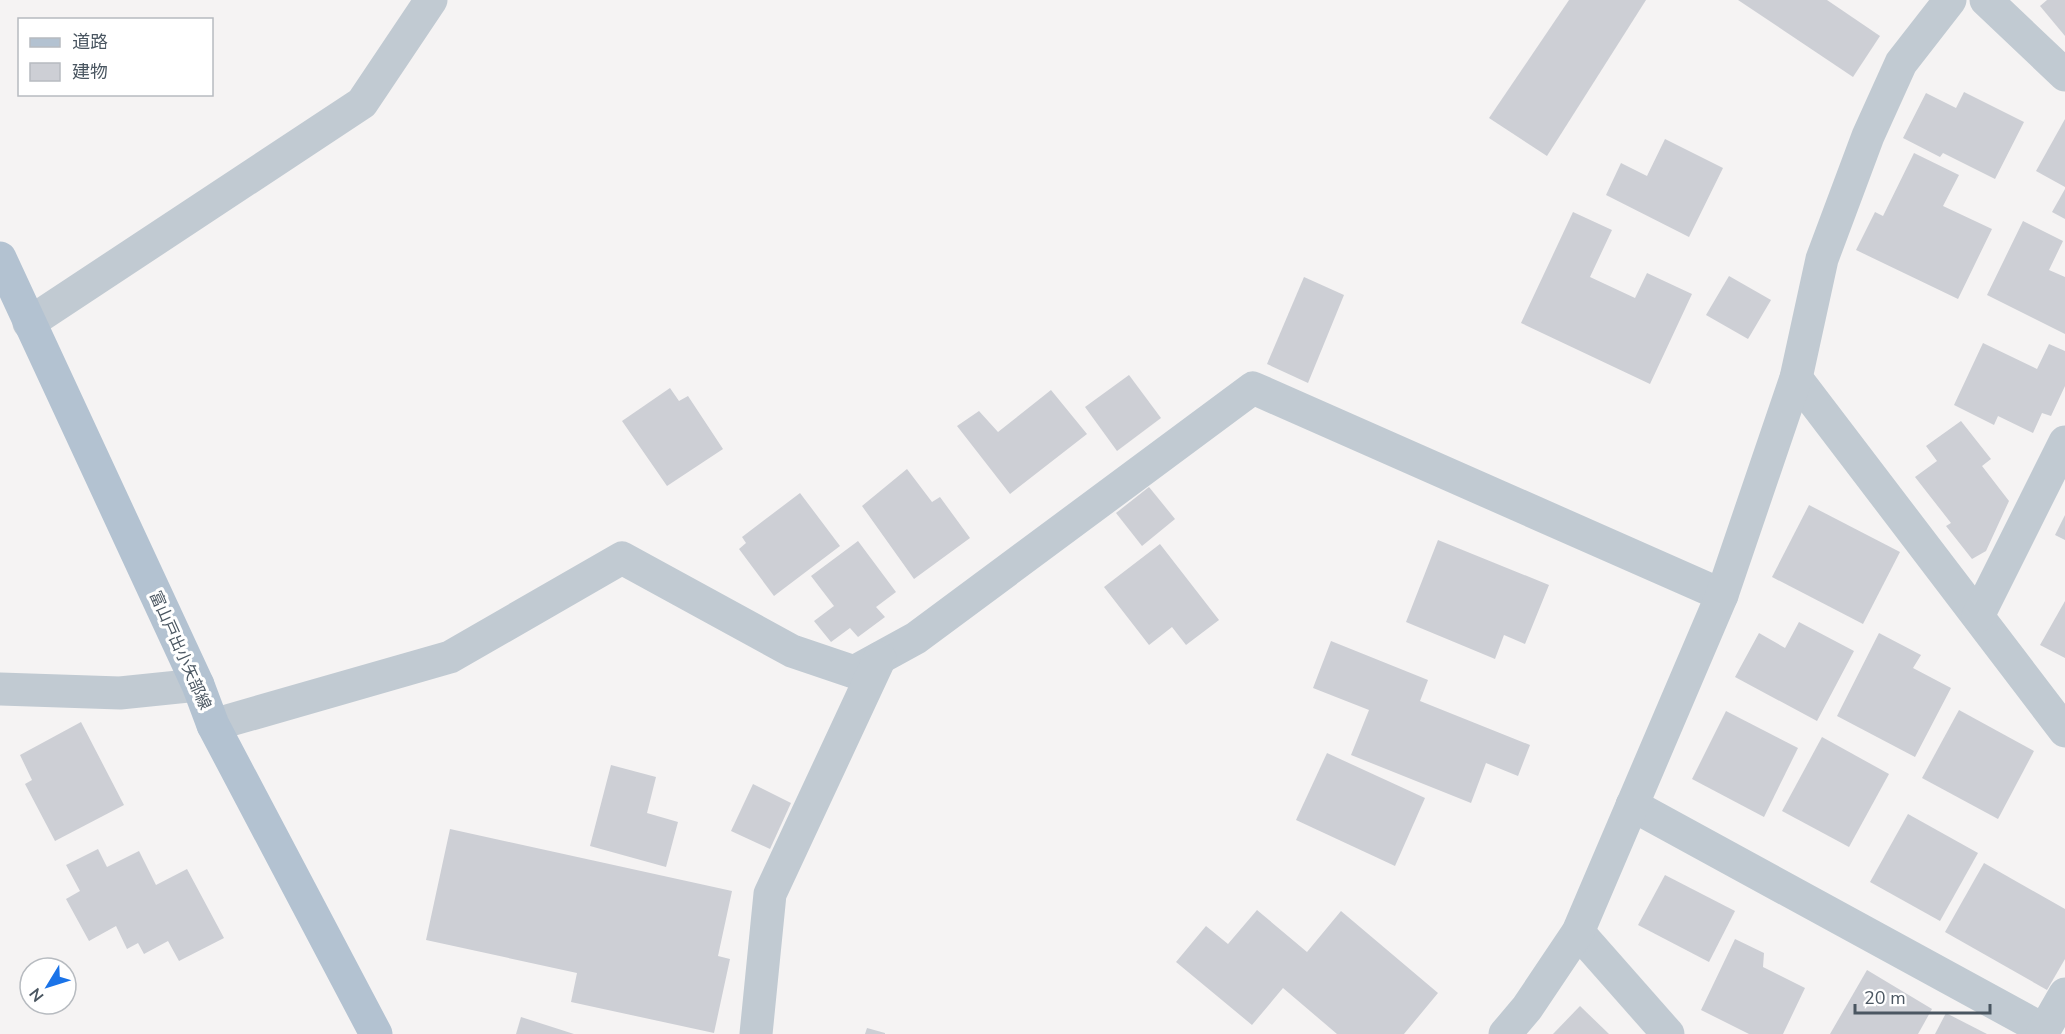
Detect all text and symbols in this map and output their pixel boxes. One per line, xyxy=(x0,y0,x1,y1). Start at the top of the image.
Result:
legend xyxy=(18,18,213,96)
text: 道路 xyxy=(72,30,108,54)
text: 建物 xyxy=(72,60,108,84)
street label: 富山戸出小矢部線 xyxy=(144,587,216,713)
north arrow xyxy=(18,956,78,1016)
scale bar xyxy=(1855,977,1990,1015)
text: N xyxy=(25,983,49,1006)
text: 20 m xyxy=(1864,986,1906,1010)

